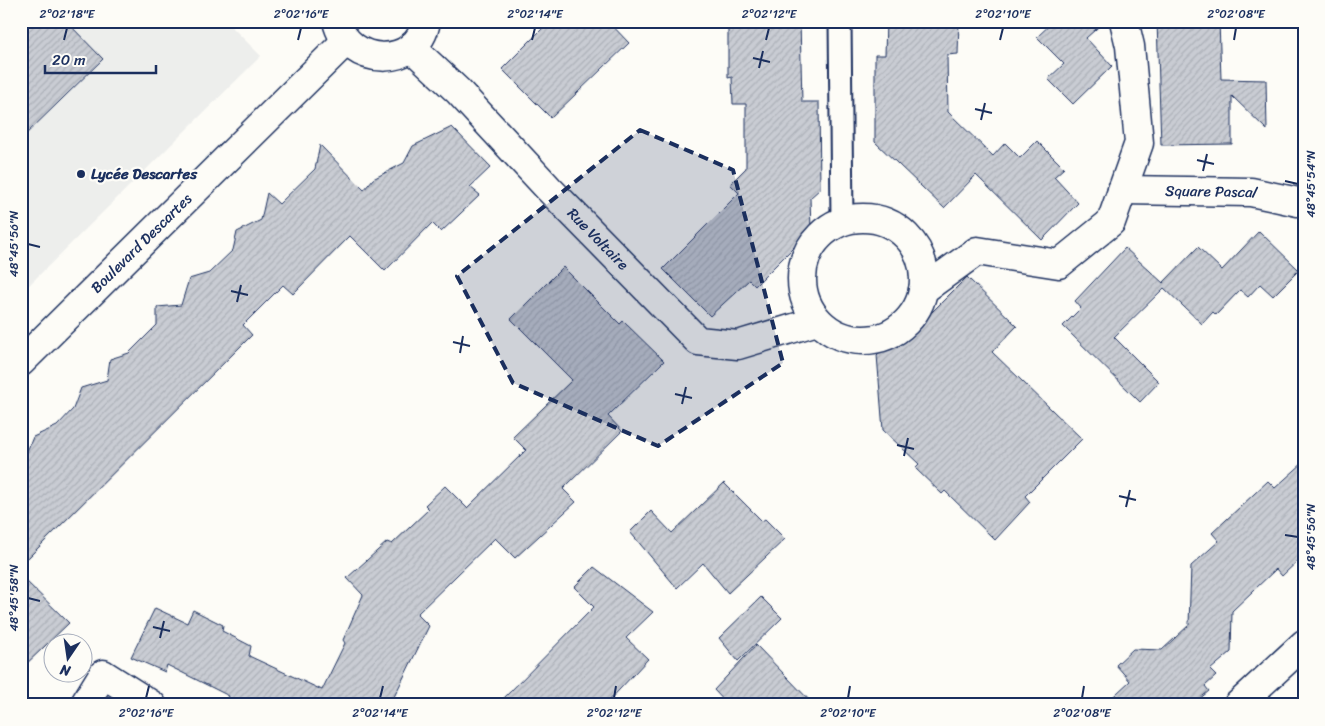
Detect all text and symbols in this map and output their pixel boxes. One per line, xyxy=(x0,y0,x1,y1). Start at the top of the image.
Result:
text: 2°02'18"E xyxy=(39,3,96,25)
text: 2°02'16"E xyxy=(274,3,330,25)
text: 2°02'14"E xyxy=(507,3,564,25)
text: 2°02'12"E xyxy=(742,3,798,25)
text: 2°02'10"E xyxy=(975,3,1032,25)
text: 2°02'08"E xyxy=(1207,3,1266,25)
scale bar xyxy=(45,42,156,74)
text: 20 m xyxy=(52,47,86,73)
text: 48°45'54"N xyxy=(1300,150,1322,218)
place label: Lycée Descartes xyxy=(91,161,198,187)
marker: Lycée Descartes xyxy=(75,168,87,180)
street label: Square Pascal xyxy=(1165,178,1260,206)
street label: Boulevard Descartes xyxy=(84,186,199,300)
street label: Rue Voltaire xyxy=(561,201,635,276)
text: 48°45'56"N xyxy=(3,210,25,277)
text: 48°45'56"N xyxy=(1300,503,1322,570)
text: 48°45'58"N xyxy=(3,564,25,632)
north arrow xyxy=(42,634,92,684)
text: N xyxy=(57,657,74,684)
text: 2°02'16"E xyxy=(119,702,175,724)
text: 2°02'14"E xyxy=(352,702,409,724)
text: 2°02'12"E xyxy=(587,702,643,724)
text: 2°02'10"E xyxy=(820,702,877,724)
text: 2°02'08"E xyxy=(1053,702,1112,724)

